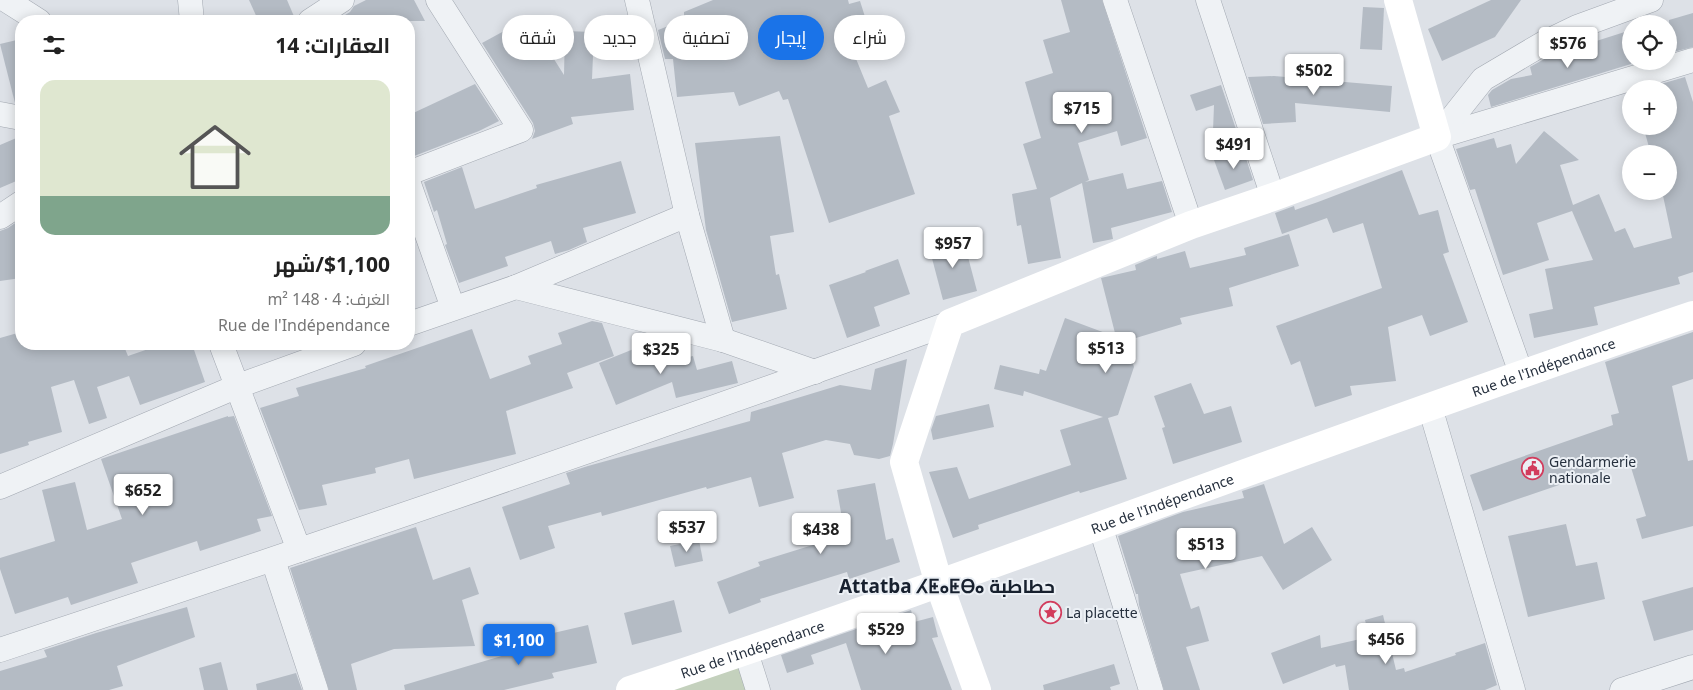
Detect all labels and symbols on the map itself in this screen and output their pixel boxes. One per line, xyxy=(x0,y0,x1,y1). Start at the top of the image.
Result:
pin: $576 xyxy=(1538,27,1598,69)
pin: $502 xyxy=(1284,54,1344,96)
pin: $715 xyxy=(1052,92,1112,134)
pin: $491 xyxy=(1204,128,1264,170)
pin: $957 xyxy=(923,226,983,269)
pin: $325 xyxy=(631,332,691,375)
pin: $513 xyxy=(1076,332,1136,374)
street label: Rue de l'Indépendance xyxy=(1469,333,1618,400)
place label: Gendarmerie nationale xyxy=(1549,452,1636,487)
public building icon: Gendarmerie nationale xyxy=(1521,457,1545,481)
street label: Rue de l'Indépendance xyxy=(1088,469,1236,538)
pin: $652 xyxy=(113,474,173,516)
pin: $537 xyxy=(657,510,717,553)
pin: $438 xyxy=(791,512,851,555)
pin: $513 xyxy=(1176,528,1236,570)
district label: Attatba ⵃⵟⴰⵟⴱⴰ حطاطبة xyxy=(839,573,1055,599)
place icon: La placette xyxy=(1038,600,1062,624)
place label: La placette xyxy=(1066,603,1138,622)
pin: $529 xyxy=(856,612,916,655)
street label: Rue de l'Indépendance xyxy=(678,615,827,682)
pin: $456 xyxy=(1356,622,1416,665)
pin: $1,100 xyxy=(478,624,560,666)

